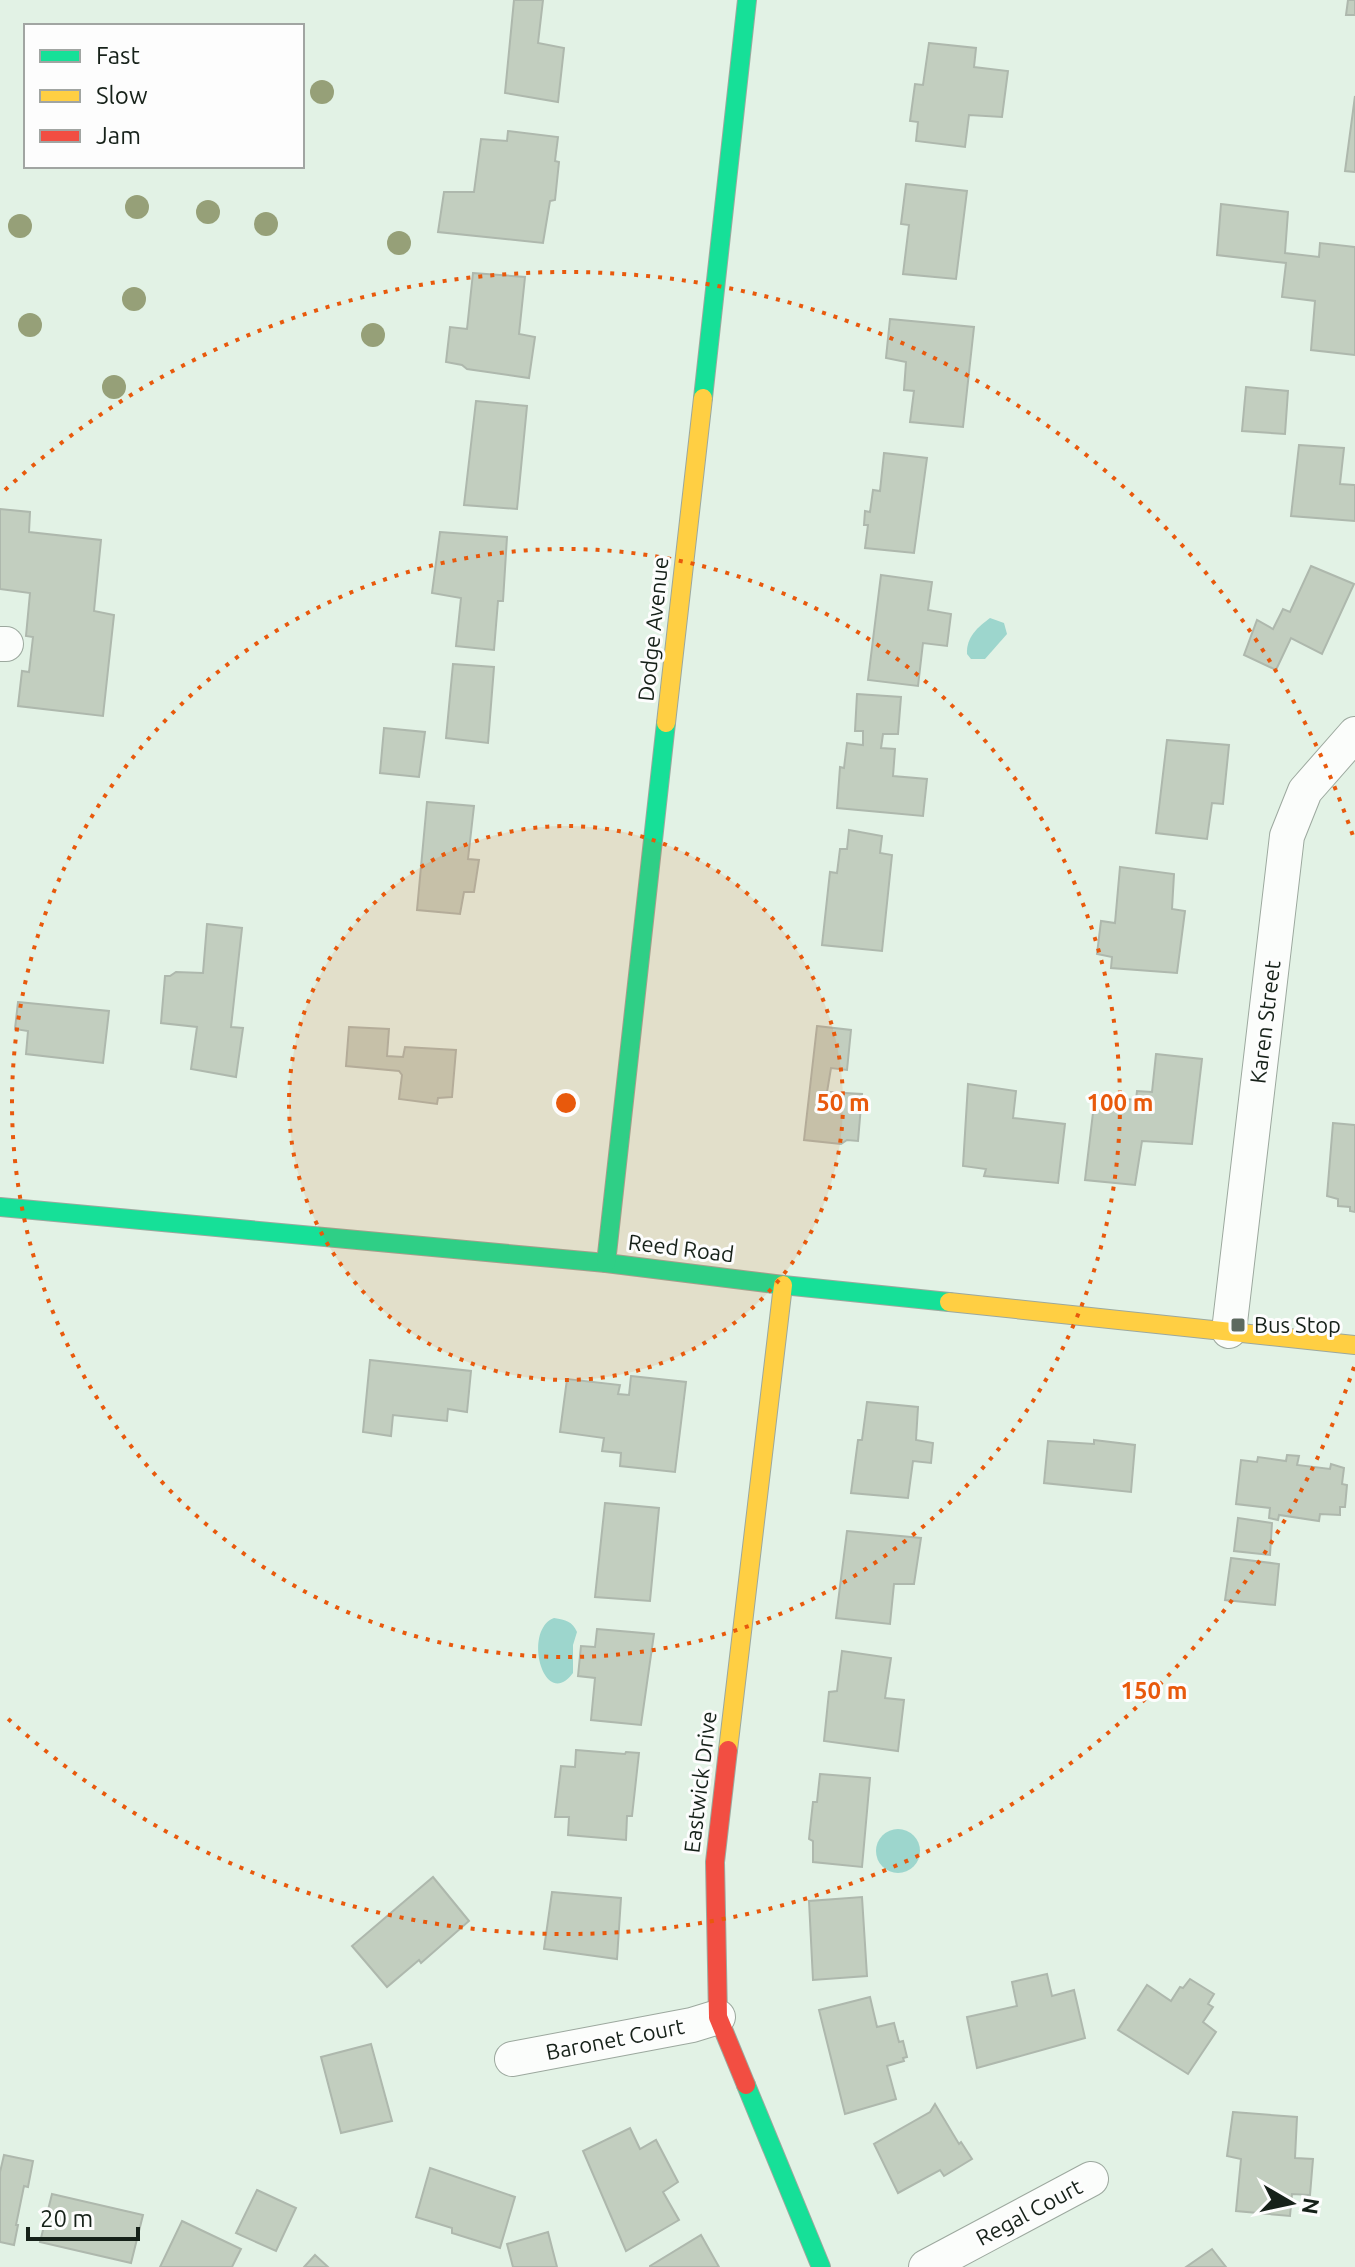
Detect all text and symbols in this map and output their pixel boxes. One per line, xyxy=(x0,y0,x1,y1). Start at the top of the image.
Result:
legend xyxy=(24,24,304,168)
text: Fast xyxy=(96,42,140,69)
text: Slow xyxy=(96,82,148,109)
text: Jam xyxy=(96,122,141,149)
street label: Dodge Avenue xyxy=(632,555,673,702)
street label: Karen Street xyxy=(1245,958,1285,1085)
centre of rings xyxy=(552,1089,580,1117)
text: 50 m xyxy=(816,1089,870,1116)
text: 100 m xyxy=(1087,1089,1153,1116)
street label: Reed Road xyxy=(627,1229,735,1266)
place label: Bus Stop xyxy=(1254,1312,1341,1337)
marker: Bus Stop xyxy=(1229,1316,1247,1334)
text: 150 m xyxy=(1121,1677,1187,1704)
street label: Eastwick Drive xyxy=(678,1710,721,1854)
street label: Baronet Court xyxy=(543,2013,687,2064)
north arrow xyxy=(1251,2163,1331,2243)
street label: Regal Court xyxy=(971,2173,1086,2250)
scale bar xyxy=(28,2191,138,2241)
text: N xyxy=(1298,2196,1325,2216)
text: 20 m xyxy=(40,2205,93,2232)

